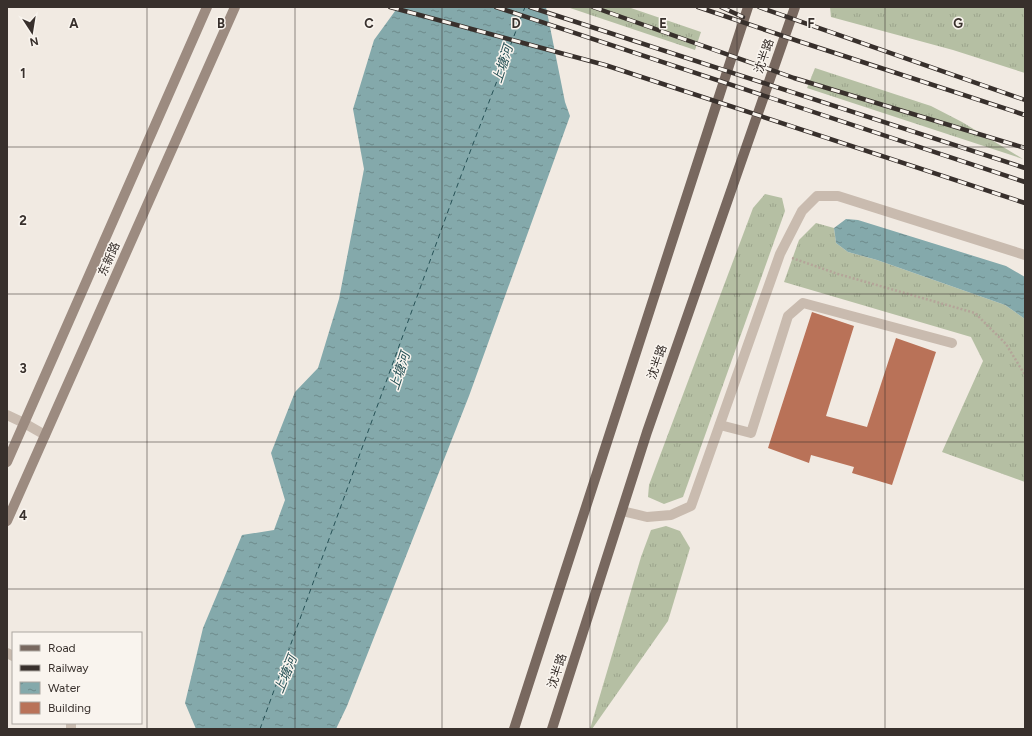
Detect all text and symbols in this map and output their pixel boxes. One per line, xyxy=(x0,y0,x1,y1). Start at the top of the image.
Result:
north arrow xyxy=(12,12,52,52)
text: A xyxy=(69,16,79,31)
text: B xyxy=(217,16,225,31)
text: C xyxy=(364,16,374,31)
text: D xyxy=(511,16,521,31)
text: E xyxy=(659,16,667,31)
text: F xyxy=(807,16,815,31)
text: G xyxy=(953,16,963,31)
text: N xyxy=(28,34,39,49)
street label: 沈半路 xyxy=(752,37,776,75)
water label: 上塘河 xyxy=(489,40,517,85)
text: 1 xyxy=(20,66,26,81)
text: 2 xyxy=(19,213,27,228)
street label: 东新路 xyxy=(95,240,123,278)
street label: 沈半路 xyxy=(645,343,669,381)
water label: 上塘河 xyxy=(386,347,414,392)
text: 3 xyxy=(19,361,27,376)
text: 4 xyxy=(19,508,27,523)
legend xyxy=(12,632,142,724)
text: Road xyxy=(48,641,76,655)
water label: 上塘河 xyxy=(271,651,301,695)
street label: 沈半路 xyxy=(545,652,569,690)
text: Railway xyxy=(48,661,89,675)
text: Water xyxy=(48,681,80,695)
text: Building xyxy=(48,701,91,715)

